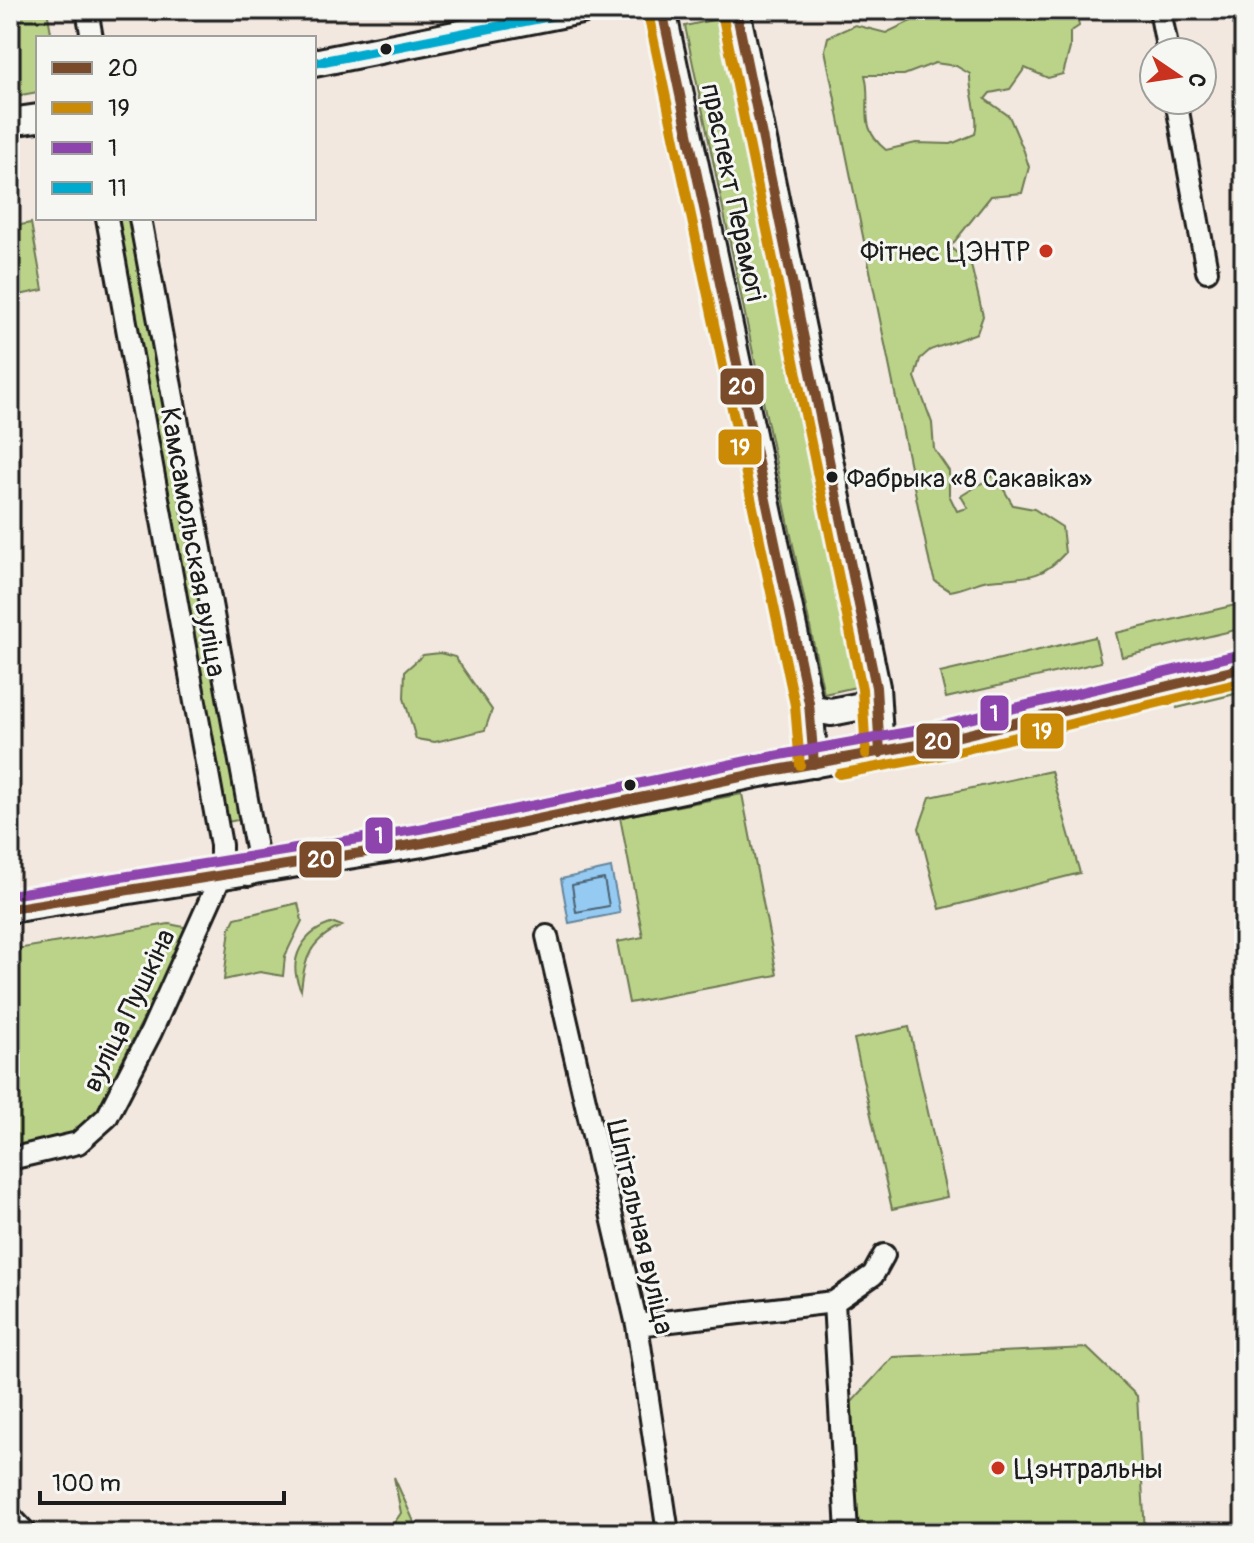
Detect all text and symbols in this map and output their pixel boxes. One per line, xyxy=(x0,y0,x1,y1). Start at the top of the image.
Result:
legend xyxy=(36,36,316,220)
north arrow xyxy=(1138,36,1218,116)
unlabelled marker xyxy=(378,41,394,57)
text: 20 xyxy=(108,54,138,83)
text: С xyxy=(1181,71,1212,90)
street label: праспект Перамогі xyxy=(692,80,773,305)
text: 19 xyxy=(108,94,130,123)
text: 1 xyxy=(108,134,117,163)
text: 11 xyxy=(108,174,127,203)
place label: Фітнес ЦЭНТР xyxy=(860,235,1030,270)
marker: Фітнес ЦЭНТР xyxy=(1037,242,1055,260)
line badge: 20 xyxy=(719,367,765,406)
text: 20 xyxy=(728,373,756,401)
street label: Камсамольская вуліца xyxy=(152,405,233,680)
line badge: 19 xyxy=(717,428,763,466)
text: 19 xyxy=(730,434,750,462)
place label: Фабрыка «8 Сакавіка» xyxy=(847,463,1092,495)
marker: Фабрыка «8 Сакавіка» xyxy=(824,469,840,485)
line badge: 1 xyxy=(979,694,1010,732)
text: 1 xyxy=(990,700,998,728)
line badge: 19 xyxy=(1019,712,1065,750)
text: 19 xyxy=(1032,718,1052,746)
line badge: 20 xyxy=(915,722,961,760)
text: 20 xyxy=(924,728,952,756)
unlabelled marker xyxy=(622,777,638,793)
line badge: 1 xyxy=(364,816,394,855)
text: 1 xyxy=(375,822,383,850)
line badge: 20 xyxy=(298,840,343,879)
text: 20 xyxy=(307,846,335,874)
street label: вуліца Пушкіна xyxy=(75,923,184,1098)
street label: Шпітальная вуліца xyxy=(598,1117,681,1338)
place label: Цэнтральны xyxy=(1014,1452,1163,1487)
scale bar xyxy=(40,1455,284,1505)
marker: Цэнтральны xyxy=(989,1459,1007,1477)
text: 100 m xyxy=(52,1469,121,1498)

